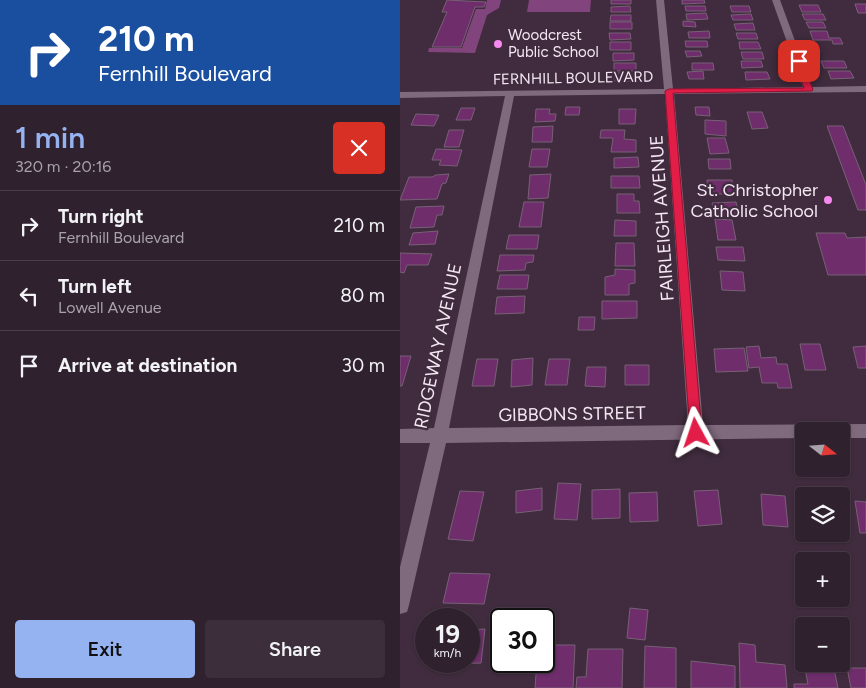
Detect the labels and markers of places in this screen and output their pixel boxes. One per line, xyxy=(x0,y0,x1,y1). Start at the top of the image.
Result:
place label: Woodcrest Public School xyxy=(508,26,599,61)
marker: Woodcrest Public School xyxy=(492,38,504,50)
pin xyxy=(778,40,820,82)
place label: St. Christopher Catholic School xyxy=(691,179,818,222)
marker: St. Christopher Catholic School xyxy=(822,194,834,206)

